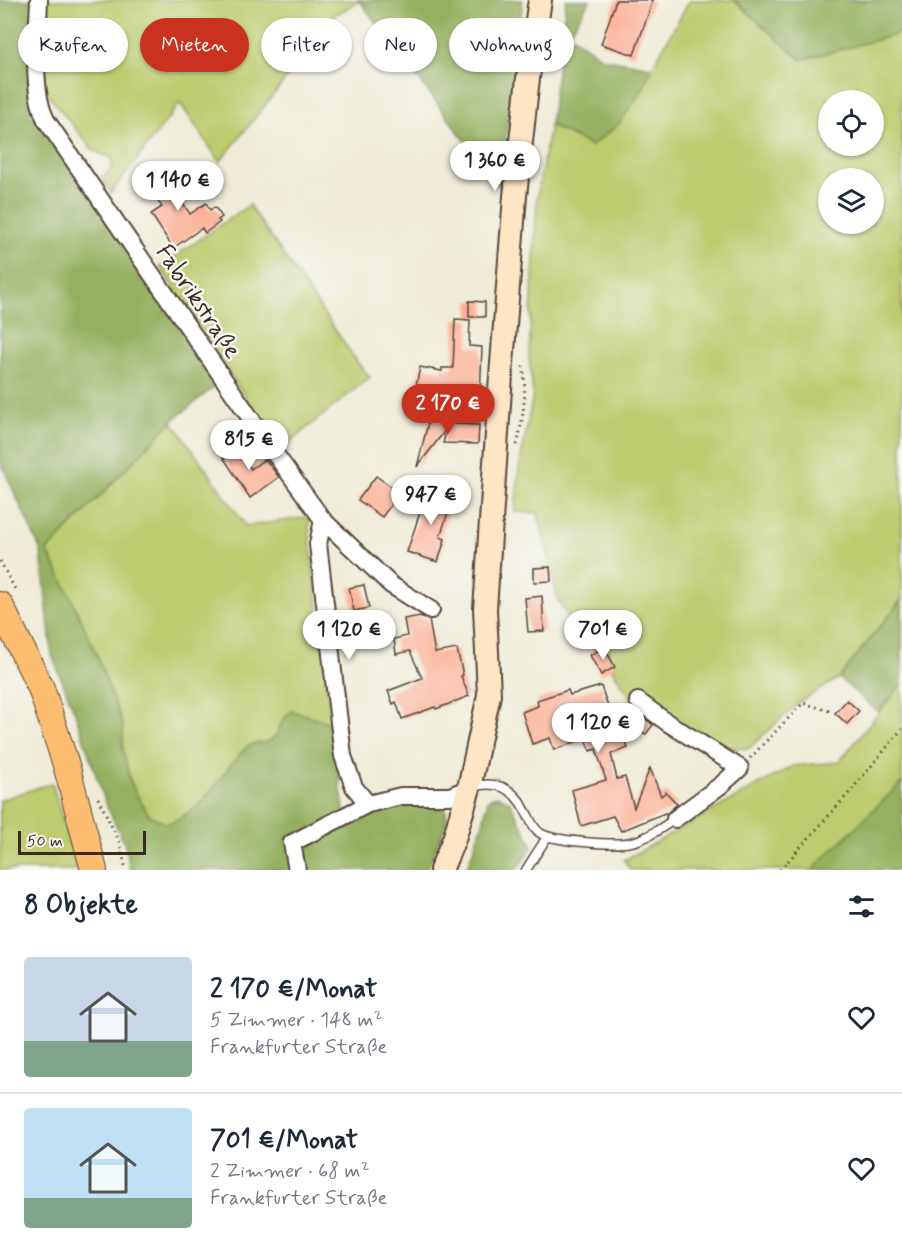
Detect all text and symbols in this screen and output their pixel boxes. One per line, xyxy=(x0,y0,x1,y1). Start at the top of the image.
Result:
chip: Kaufen xyxy=(18,18,128,72)
chip: Mieten xyxy=(140,18,249,72)
chip: Filter xyxy=(261,18,352,72)
chip: Neu xyxy=(364,18,437,72)
chip: Wohnung xyxy=(449,18,574,72)
map controls xyxy=(818,90,884,234)
button: locate xyxy=(818,90,884,156)
pin: 1 360 € xyxy=(440,141,550,192)
text: 1 360 € xyxy=(464,147,526,174)
pin: 1 140 € xyxy=(123,161,233,212)
text: 1 140 € xyxy=(146,167,210,194)
button: layers xyxy=(818,168,884,234)
street label: Fabrikstraße xyxy=(148,239,247,365)
pin: 2 170 € xyxy=(393,384,503,435)
text: 2 170 € xyxy=(416,390,480,417)
pin: 815 € xyxy=(207,420,291,471)
text: 815 € xyxy=(224,426,274,453)
pin: 947 € xyxy=(389,475,473,526)
text: 947 € xyxy=(405,481,457,508)
pin: 1 120 € xyxy=(294,610,404,661)
pin: 701 € xyxy=(561,610,645,661)
text: 1 120 € xyxy=(317,616,381,643)
text: 701 € xyxy=(578,616,628,643)
pin: 1 120 € xyxy=(543,703,653,754)
text: 1 120 € xyxy=(566,709,630,736)
scale bar xyxy=(18,828,146,856)
text: 50 m xyxy=(27,831,63,852)
text: 8 Objekte xyxy=(24,889,138,923)
icon: filters xyxy=(845,890,878,923)
text: 2 170 €/Monat xyxy=(210,973,377,1007)
icon: home xyxy=(72,981,144,1053)
icon: heart xyxy=(845,1001,878,1034)
text: 5 Zimmer · 148 m² xyxy=(210,1007,382,1034)
text: Frankfurter Straße xyxy=(210,1034,387,1061)
text: 701 €/Monat xyxy=(210,1124,358,1158)
icon: home xyxy=(72,1132,144,1204)
icon: heart xyxy=(845,1152,878,1185)
text: 2 Zimmer · 68 m² xyxy=(210,1158,369,1185)
text: Frankfurter Straße xyxy=(210,1185,387,1212)

